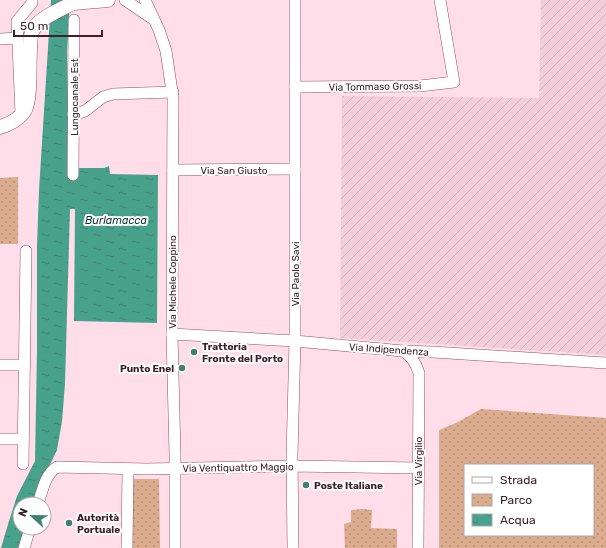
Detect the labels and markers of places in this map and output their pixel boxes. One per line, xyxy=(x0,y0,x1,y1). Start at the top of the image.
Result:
place label: Trattoria Fronte del Porto xyxy=(202,341,283,365)
marker: Trattoria Fronte del Porto xyxy=(189,347,199,357)
place label: Punto Enel xyxy=(120,363,174,375)
marker: Punto Enel xyxy=(177,363,187,373)
marker: Poste Italiane xyxy=(301,480,311,490)
place label: Poste Italiane xyxy=(314,480,383,492)
place label: Autorità Portuale xyxy=(77,512,120,536)
marker: Autorità Portuale xyxy=(64,518,74,528)

